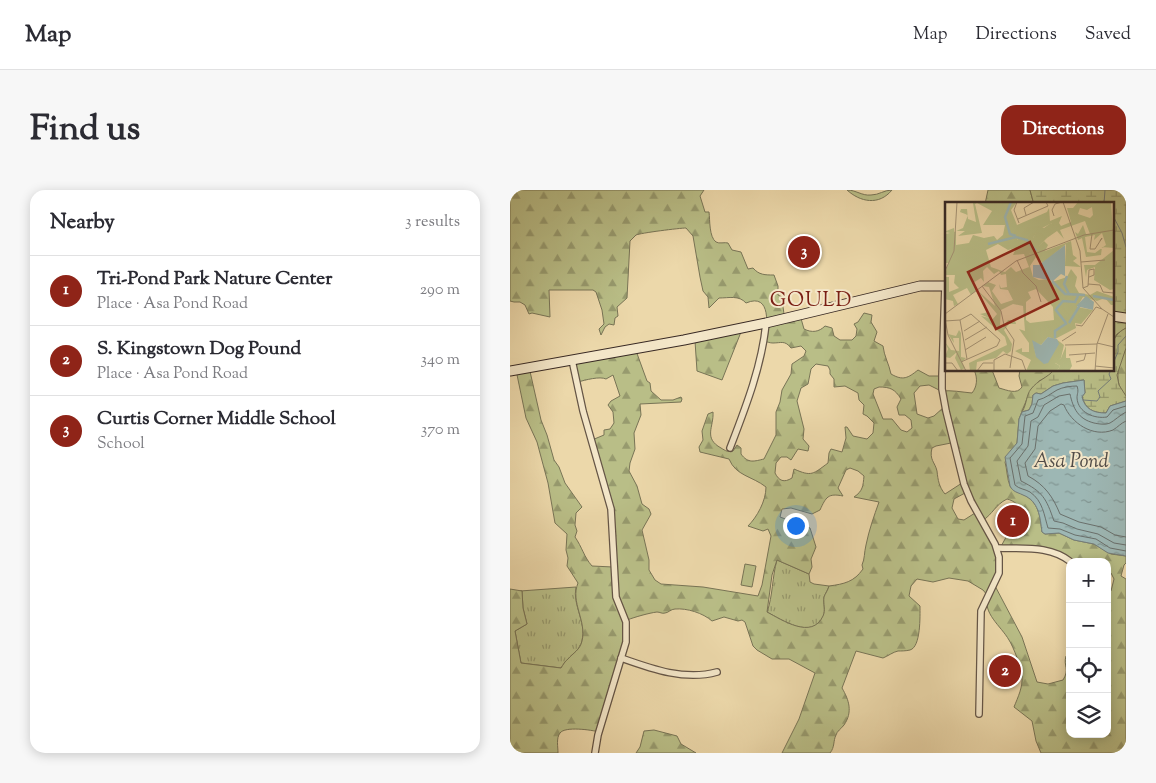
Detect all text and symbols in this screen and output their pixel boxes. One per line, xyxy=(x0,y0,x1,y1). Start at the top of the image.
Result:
text: Map xyxy=(25,18,71,52)
text: Map xyxy=(913,22,948,48)
text: Directions xyxy=(976,22,1057,48)
text: Saved xyxy=(1085,22,1131,48)
text: Find us xyxy=(30,105,140,156)
button: Directions xyxy=(1001,105,1126,155)
inset map xyxy=(945,202,1114,371)
text: Nearby xyxy=(50,208,115,238)
text: 3 results xyxy=(405,211,460,234)
pin: 3 xyxy=(788,233,820,271)
text: Tri-Pond Park Nature Center xyxy=(97,266,332,293)
text: 1 xyxy=(63,279,69,302)
text: 290 m xyxy=(420,279,460,302)
district label: GOULD xyxy=(770,287,852,316)
text: Place · Asa Pond Road xyxy=(97,293,248,316)
text: S. Kingstown Dog Pound xyxy=(97,336,301,363)
text: 2 xyxy=(62,349,70,372)
text: 340 m xyxy=(421,349,460,372)
text: Place · Asa Pond Road xyxy=(97,363,248,386)
text: Curtis Corner Middle School xyxy=(97,406,336,433)
text: 3 xyxy=(63,419,69,442)
text: 370 m xyxy=(421,419,460,442)
text: School xyxy=(97,433,145,456)
water label: Asa Pond xyxy=(1033,448,1109,477)
pin: 1 xyxy=(997,502,1029,540)
your location xyxy=(783,513,809,539)
map controls xyxy=(1066,558,1111,738)
button: + xyxy=(1066,558,1111,603)
button: − xyxy=(1066,603,1111,648)
button: locate xyxy=(1066,648,1111,693)
pin: 2 xyxy=(989,652,1021,690)
button: layers xyxy=(1066,693,1111,738)

